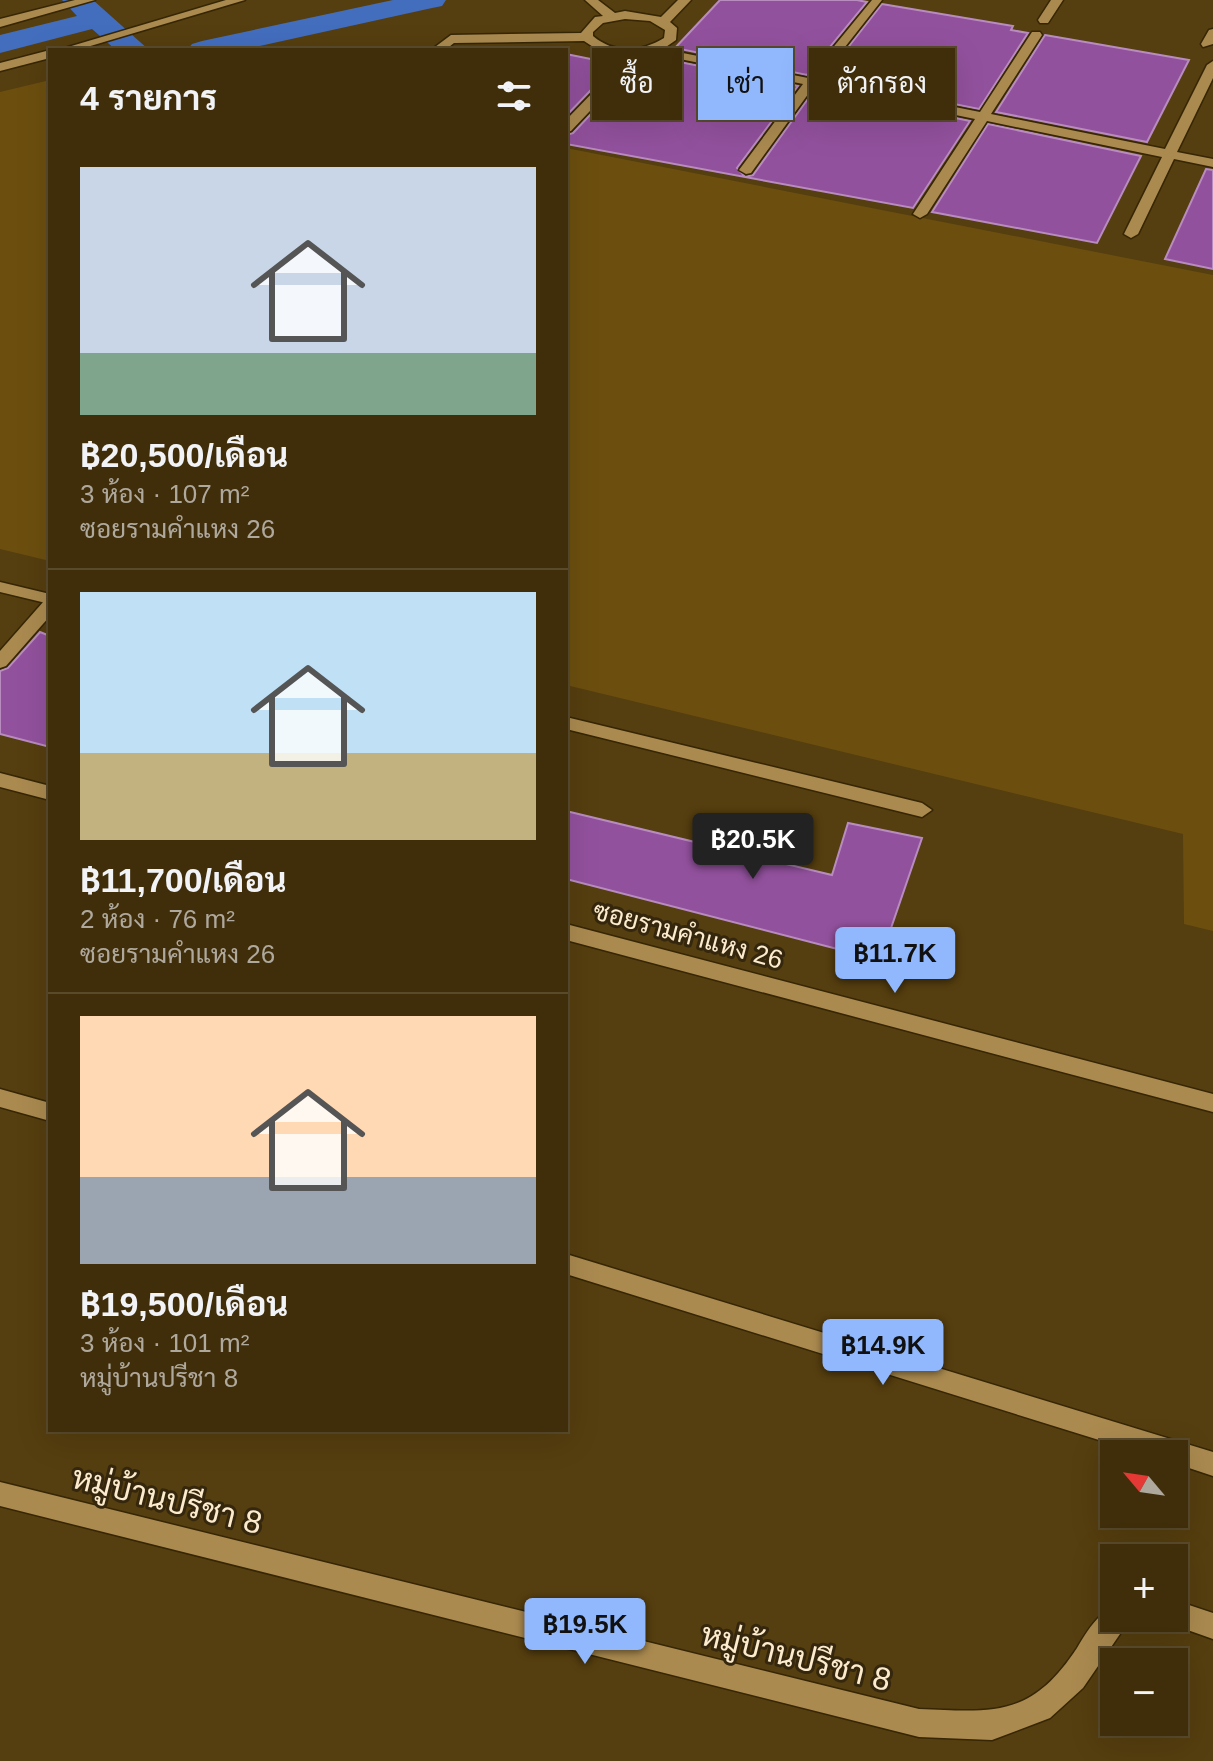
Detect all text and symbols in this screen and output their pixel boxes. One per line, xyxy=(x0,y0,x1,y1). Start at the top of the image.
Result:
chip: ซื้อ xyxy=(592,48,682,120)
chip: เช่า xyxy=(698,48,793,120)
chip: ตัวกรอง xyxy=(809,48,955,120)
icon: filters xyxy=(492,74,536,118)
text: 4 รายการ xyxy=(80,79,217,117)
icon: home xyxy=(236,219,380,363)
text: ฿20,500/เดือน xyxy=(80,436,288,474)
text: 3 ห้อง · 107 m² xyxy=(80,479,249,509)
text: ซอยรามคำแหง 26 xyxy=(80,514,275,544)
icon: home xyxy=(236,644,380,788)
pin: ฿20.5K xyxy=(688,813,818,881)
text: ฿20.5K xyxy=(710,824,796,854)
text: ฿11,700/เดือน xyxy=(80,861,287,899)
street label: ซอยรามคำแหง 26 xyxy=(590,895,786,975)
text: 2 ห้อง · 76 m² xyxy=(80,904,235,934)
pin: ฿11.7K xyxy=(830,927,960,995)
text: ฿11.7K xyxy=(853,938,937,968)
text: ซอยรามคำแหง 26 xyxy=(80,939,275,969)
icon: home xyxy=(236,1068,380,1212)
text: ฿19,500/เดือน xyxy=(80,1285,288,1323)
pin: ฿14.9K xyxy=(818,1319,948,1387)
text: 3 ห้อง · 101 m² xyxy=(80,1328,249,1358)
text: ฿14.9K xyxy=(840,1330,926,1360)
text: หมู่บ้านปรีชา 8 xyxy=(80,1363,238,1393)
north arrow xyxy=(1100,1440,1188,1528)
map controls xyxy=(1100,1440,1188,1736)
street label: หมู่บ้านปรีชา 8 xyxy=(67,1456,266,1545)
button: + xyxy=(1100,1544,1188,1632)
pin: ฿19.5K xyxy=(520,1598,650,1666)
text: ฿19.5K xyxy=(542,1609,628,1639)
street label: หมู่บ้านปรีชา 8 xyxy=(696,1613,895,1702)
button: − xyxy=(1100,1648,1188,1736)

